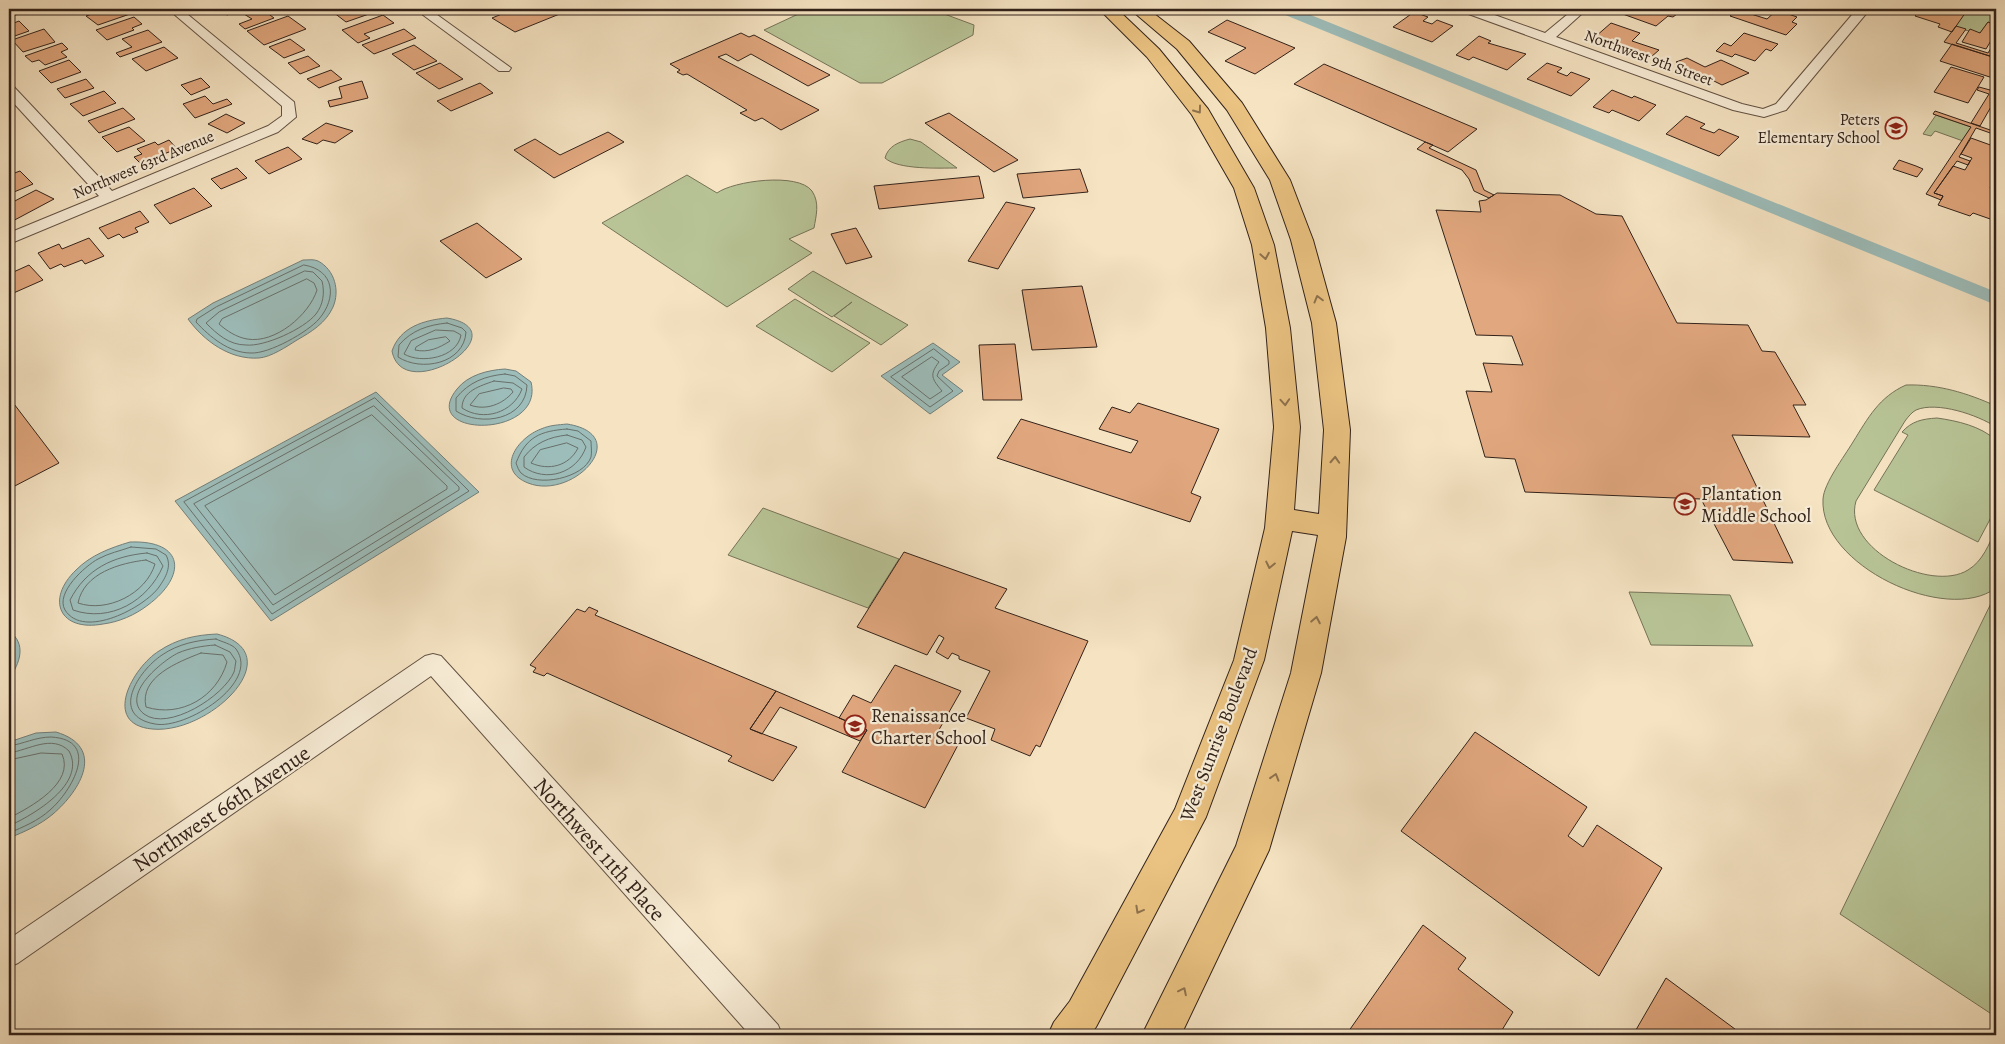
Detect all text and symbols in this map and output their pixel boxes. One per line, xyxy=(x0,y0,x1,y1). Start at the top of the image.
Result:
street label: Northwest 9th Street xyxy=(1581,24,1716,91)
one-way arrow xyxy=(1192,104,1201,114)
place label: Peters Elementary School xyxy=(1757,109,1880,149)
school or university icon: Peters Elementary School xyxy=(1884,116,1908,140)
street label: Northwest 63rd Avenue xyxy=(69,125,217,205)
one-way arrow xyxy=(1260,252,1270,261)
one-way arrow xyxy=(1313,294,1324,303)
one-way arrow xyxy=(1279,398,1290,406)
one-way arrow xyxy=(1330,455,1341,463)
place label: Plantation Middle School xyxy=(1701,481,1811,529)
school or university icon: Plantation Middle School xyxy=(1673,492,1697,516)
one-way arrow xyxy=(1265,561,1276,570)
one-way arrow xyxy=(1310,616,1321,625)
street label: West Sunrise Boulevard xyxy=(1173,643,1264,826)
place label: Renaissance Charter School xyxy=(871,703,987,751)
school or university icon: Renaissance Charter School xyxy=(843,714,867,738)
street label: Northwest 66th Avenue xyxy=(127,738,316,879)
street label: Northwest 11th Place xyxy=(527,771,672,928)
one-way arrow xyxy=(1269,774,1279,782)
one-way arrow xyxy=(1135,905,1145,914)
one-way arrow xyxy=(1177,988,1187,997)

